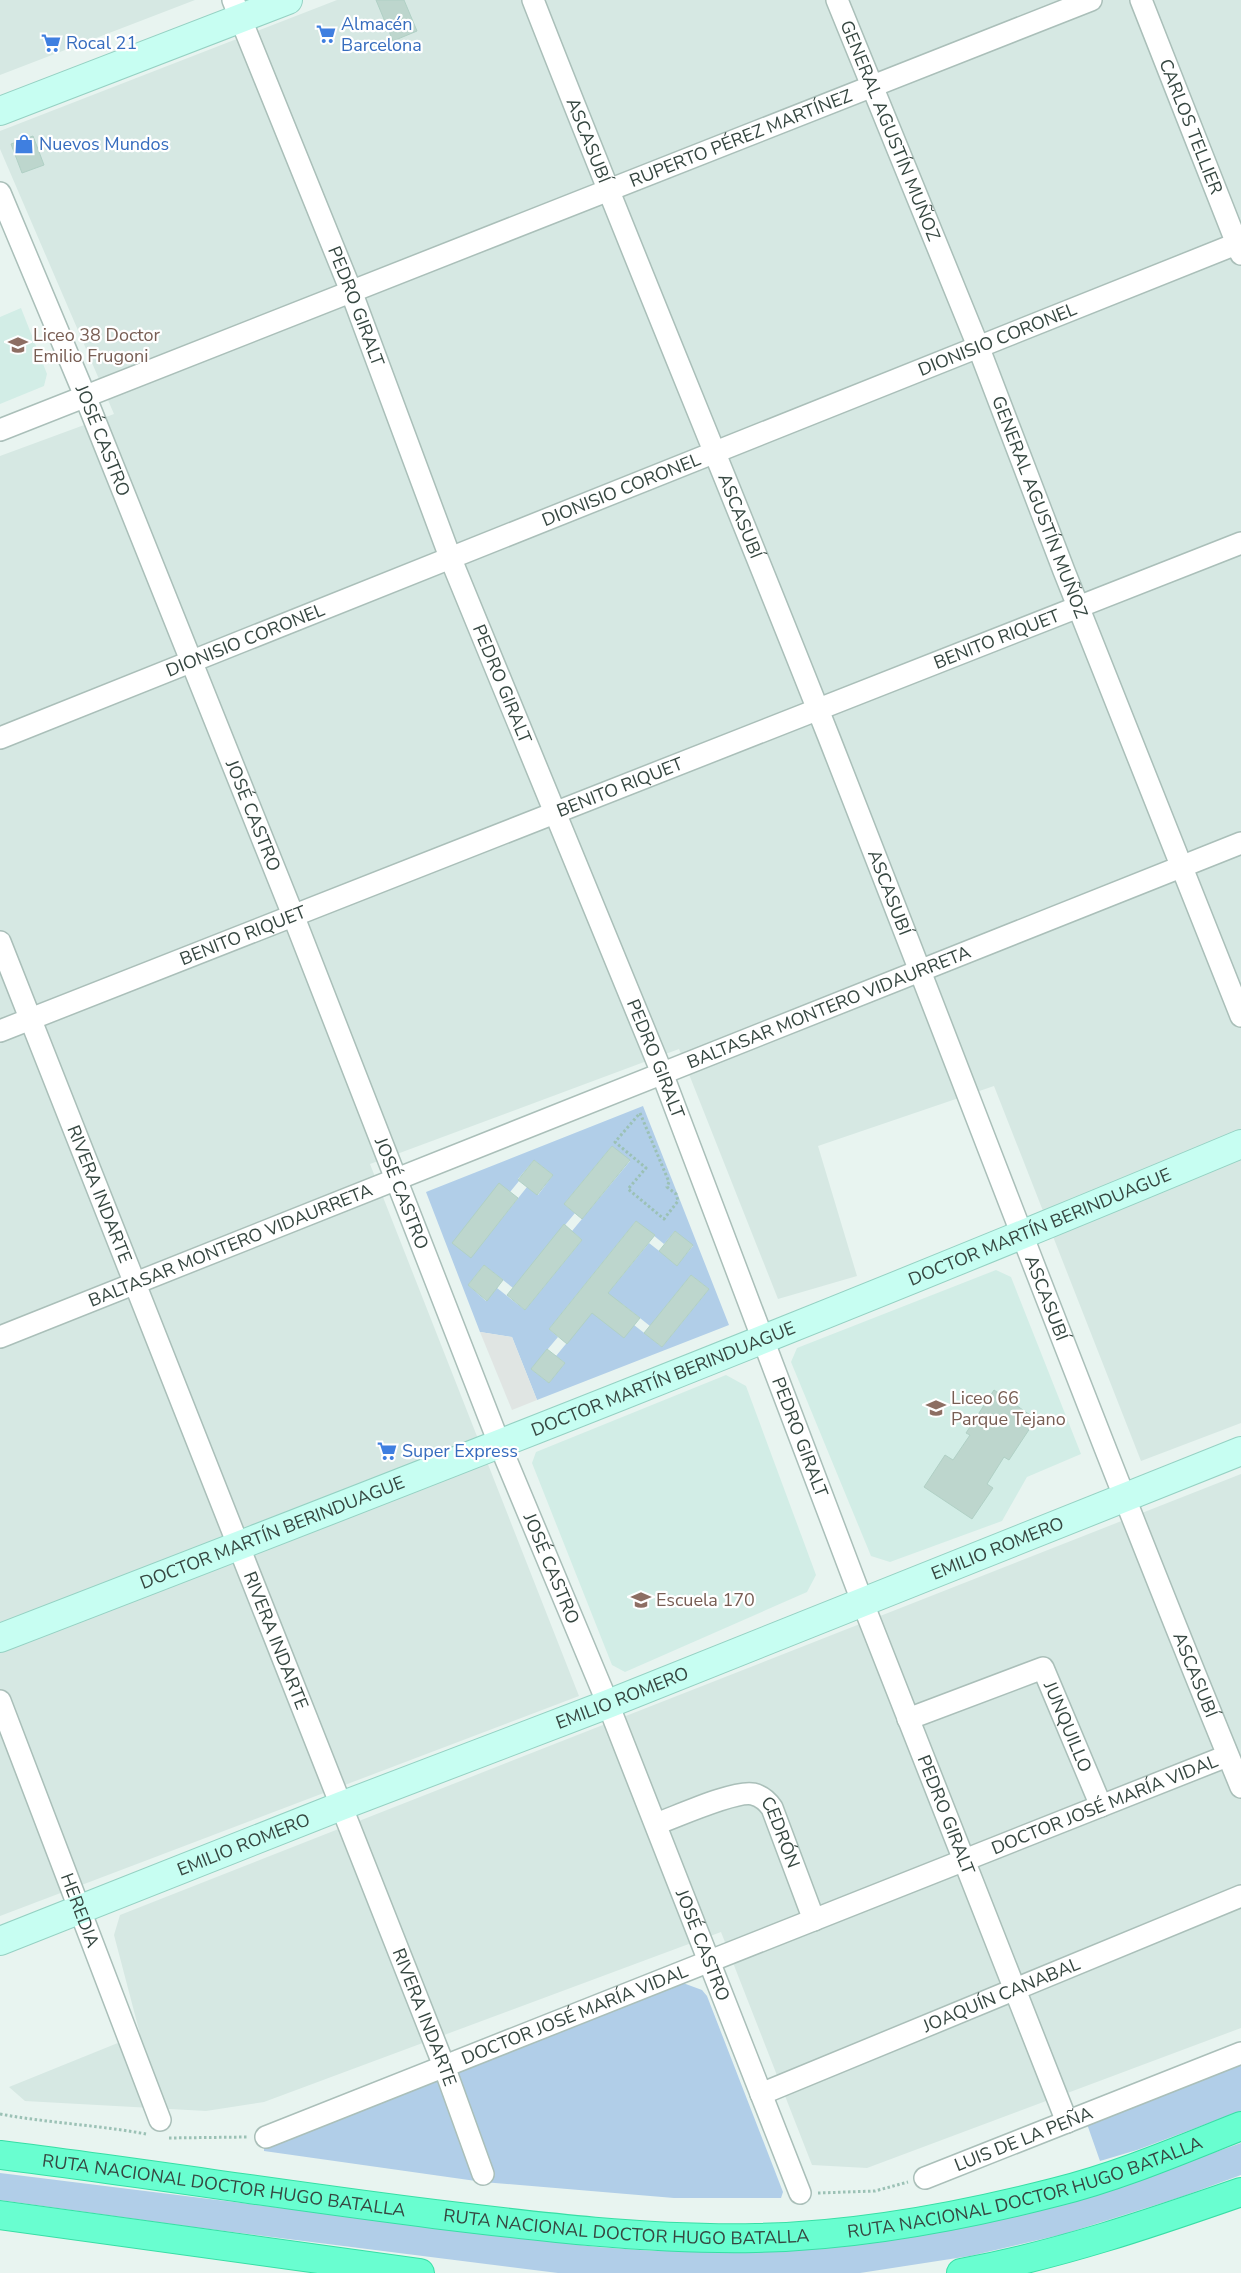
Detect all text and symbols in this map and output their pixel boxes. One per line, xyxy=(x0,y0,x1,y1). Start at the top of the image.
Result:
place label: Almacén Barcelona xyxy=(341,12,422,57)
street label: GENERAL AGUSTÍN MUÑOZ xyxy=(835,17,946,245)
supermarket icon: Almacén Barcelona xyxy=(315,23,337,45)
place label: Rocal 21 xyxy=(66,31,137,55)
supermarket icon: Rocal 21 xyxy=(40,32,62,54)
street label: CARLOS TELLIER xyxy=(1153,55,1228,198)
street label: RUPERTO PÉREZ MARTÍNEZ xyxy=(626,83,856,193)
street label: ASCASUBÍ xyxy=(561,94,617,188)
place label: Nuevos Mundos xyxy=(39,132,169,156)
shop icon: Nuevos Mundos xyxy=(13,133,35,155)
street label: PEDRO GIRALT xyxy=(322,243,390,370)
street label: DIONISIO CORONEL xyxy=(914,297,1080,382)
place label: Liceo 38 Doctor Emilio Frugoni xyxy=(33,323,160,368)
school or university icon: Liceo 38 Doctor Emilio Frugoni xyxy=(7,334,29,356)
street label: JOSÉ CASTRO xyxy=(69,380,136,500)
street label: GENERAL AGUSTÍN MUÑOZ xyxy=(986,392,1094,622)
street label: DIONISIO CORONEL xyxy=(538,447,704,532)
street label: ASCASUBÍ xyxy=(712,470,769,563)
street label: DIONISIO CORONEL xyxy=(162,597,328,682)
street label: BENITO RIQUET xyxy=(930,603,1064,675)
street label: PEDRO GIRALT xyxy=(467,621,537,747)
street label: BENITO RIQUET xyxy=(553,752,687,823)
street label: JOSÉ CASTRO xyxy=(220,755,286,875)
street label: ASCASUBÍ xyxy=(862,846,917,940)
street label: BENITO RIQUET xyxy=(176,900,310,971)
street label: BALTASAR MONTERO VIDAURRETA xyxy=(683,940,974,1074)
street label: PEDRO GIRALT xyxy=(621,995,690,1122)
street label: RIVERA INDARTE xyxy=(62,1122,138,1267)
street label: JOSÉ CASTRO xyxy=(369,1133,434,1253)
street label: DOCTOR MARTÍN BERINDUAGUE xyxy=(905,1162,1175,1292)
street label: BALTASAR MONTERO VIDAURRETA xyxy=(85,1178,376,1313)
street label: ASCASUBÍ xyxy=(1019,1252,1075,1346)
street label: DOCTOR MARTÍN BERINDUAGUE xyxy=(528,1316,799,1442)
street label: PEDRO GIRALT xyxy=(766,1374,834,1501)
place label: Liceo 66 Parque Tejano xyxy=(951,1386,1066,1431)
school or university icon: Liceo 66 Parque Tejano xyxy=(925,1397,947,1419)
place label: Super Express xyxy=(402,1439,518,1463)
supermarket icon: Super Express xyxy=(376,1440,398,1462)
street label: DOCTOR MARTÍN BERINDUAGUE xyxy=(137,1470,408,1595)
street label: JOSÉ CASTRO xyxy=(517,1508,585,1628)
street label: EMILIO ROMERO xyxy=(928,1511,1067,1586)
street label: RIVERA INDARTE xyxy=(238,1568,314,1713)
place label: Escuela 170 xyxy=(656,1588,755,1612)
school or university icon: Escuela 170 xyxy=(630,1589,652,1611)
street label: ASCASUBÍ xyxy=(1167,1629,1224,1722)
street label: EMILIO ROMERO xyxy=(552,1661,692,1735)
street label: JUNQUILLO xyxy=(1038,1677,1097,1776)
street label: DOCTOR JOSÉ MARÍA VIDAL xyxy=(988,1749,1221,1860)
street label: PEDRO GIRALT xyxy=(912,1751,981,1878)
street label: CEDRÓN xyxy=(756,1791,805,1871)
street label: EMILIO ROMERO xyxy=(174,1807,313,1882)
street label: HEREDIA xyxy=(55,1870,105,1951)
street label: JOSÉ CASTRO xyxy=(670,1885,735,2005)
street label: RIVERA INDARTE xyxy=(387,1945,462,2090)
street label: JOAQUÍN CANABAL xyxy=(918,1952,1084,2038)
street label: DOCTOR JOSÉ MARÍA VIDAL xyxy=(458,1959,692,2070)
street label: LUIS DE LA PEÑA xyxy=(951,2101,1096,2177)
street label: RUTA NACIONAL DOCTOR HUGO BATALLA xyxy=(846,2131,1206,2244)
street label: RUTA NACIONAL DOCTOR HUGO BATALLA xyxy=(41,2148,407,2222)
street label: RUTA NACIONAL DOCTOR HUGO BATALLA xyxy=(442,2203,810,2250)

